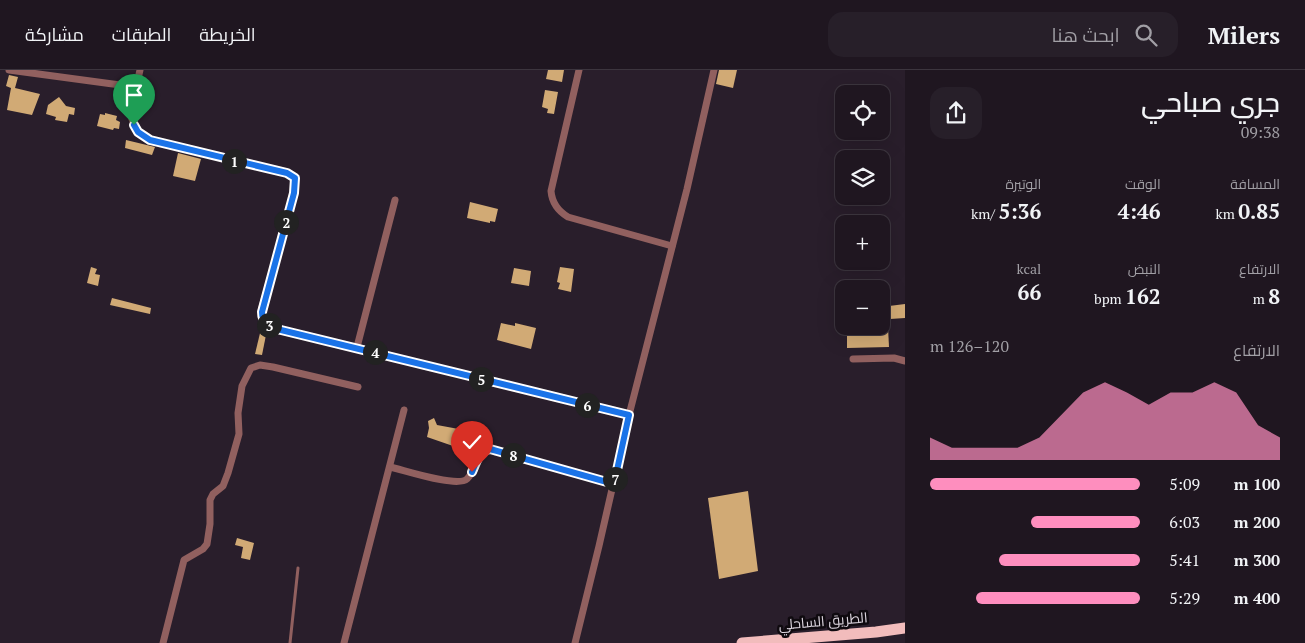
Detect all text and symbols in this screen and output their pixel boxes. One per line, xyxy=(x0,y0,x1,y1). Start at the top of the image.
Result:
search box xyxy=(828,12,1178,57)
text: Milers xyxy=(1208,19,1280,51)
icon: search xyxy=(1132,21,1160,49)
text: مشاركة xyxy=(25,22,84,46)
text: الطبقات xyxy=(112,22,171,46)
text: الخريطة xyxy=(199,22,256,46)
text: ابحث هنا xyxy=(1052,22,1120,47)
pin xyxy=(113,74,155,125)
icon: arrive xyxy=(120,81,148,109)
text: جري صباحي xyxy=(1141,83,1280,120)
map controls xyxy=(835,85,890,335)
button: locate xyxy=(835,85,890,140)
button: share xyxy=(930,87,982,139)
text: 09:38 xyxy=(1241,121,1280,143)
pin: 1 xyxy=(222,148,246,174)
button: layers xyxy=(835,150,890,205)
text: 1 xyxy=(231,152,238,171)
text: الوتيرة xyxy=(1005,174,1041,193)
text: الوقت xyxy=(1125,174,1161,193)
text: المسافة xyxy=(1230,174,1280,193)
text: 5:36 xyxy=(999,197,1041,225)
text: 4:46 xyxy=(1118,197,1161,225)
text: 0.85 xyxy=(1238,197,1280,225)
text: /km xyxy=(971,204,999,223)
text: km xyxy=(1215,204,1238,223)
pin: 2 xyxy=(274,210,298,234)
text: 2 xyxy=(283,213,290,232)
button: + xyxy=(835,215,890,270)
text: kcal xyxy=(1016,259,1041,278)
text: النبض xyxy=(1128,259,1161,278)
text: الارتفاع xyxy=(1239,259,1280,278)
text: 66 xyxy=(1018,278,1041,306)
button: − xyxy=(835,280,890,335)
text: 162 xyxy=(1125,282,1161,310)
text: 8 xyxy=(1268,282,1280,310)
text: bpm xyxy=(1094,289,1125,308)
text: m xyxy=(1253,289,1268,308)
pin: 3 xyxy=(256,312,282,338)
text: 3 xyxy=(266,316,273,335)
text: 120–126 m xyxy=(930,335,1009,357)
text: الارتفاع xyxy=(1233,339,1280,361)
pin: 4 xyxy=(362,340,388,364)
text: 4 xyxy=(372,343,379,362)
pin: 5 xyxy=(468,366,494,392)
text: 5 xyxy=(478,370,485,389)
pin: 6 xyxy=(574,392,600,418)
text: 6 xyxy=(584,396,591,415)
pin xyxy=(451,421,493,472)
icon: check xyxy=(458,428,486,456)
pin: 8 xyxy=(500,442,526,468)
text: 8 xyxy=(510,446,517,465)
pin: 7 xyxy=(602,466,628,492)
text: 7 xyxy=(612,470,619,489)
text: 5:09 xyxy=(1169,473,1200,495)
text: 100 m xyxy=(1234,473,1280,495)
text: 6:03 xyxy=(1169,511,1200,533)
text: 200 m xyxy=(1234,511,1280,533)
text: 5:41 xyxy=(1169,549,1200,571)
text: 300 m xyxy=(1234,549,1280,571)
text: 5:29 xyxy=(1169,587,1200,609)
text: 400 m xyxy=(1234,587,1280,609)
street label: الطريق الساحلي xyxy=(778,607,869,637)

